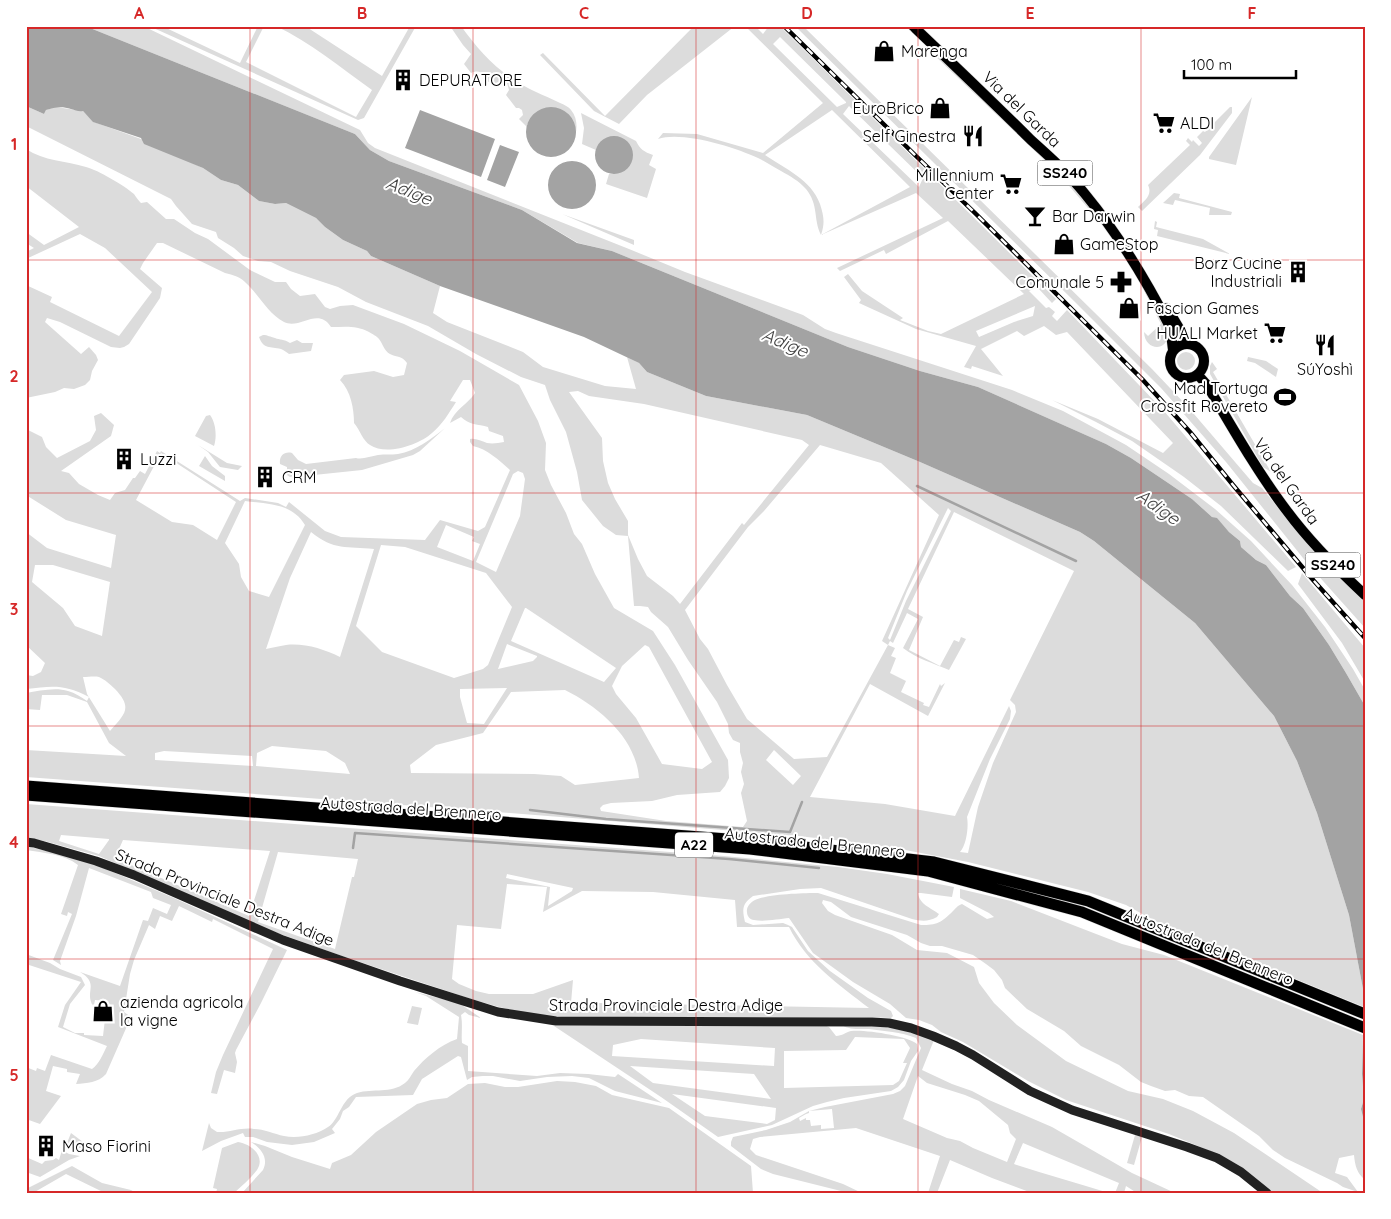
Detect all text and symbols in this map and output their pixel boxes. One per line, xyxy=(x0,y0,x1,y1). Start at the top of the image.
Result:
text: A xyxy=(134,3,145,23)
text: B xyxy=(357,3,367,23)
text: C xyxy=(579,3,589,23)
text: D xyxy=(801,3,813,23)
text: E xyxy=(1025,3,1035,23)
text: F xyxy=(1248,3,1257,23)
shop icon: Marenga xyxy=(871,38,897,64)
place label: Marenga xyxy=(901,41,968,61)
scale bar xyxy=(1184,48,1296,80)
text: 100 m xyxy=(1191,55,1232,74)
building icon: DEPURATORE xyxy=(390,67,416,93)
street label: Via del Garda xyxy=(979,67,1065,151)
place label: DEPURATORE xyxy=(419,70,522,90)
shop icon: EuroBrico xyxy=(927,95,953,121)
place label: EuroBrico xyxy=(853,98,924,118)
supermarket icon: ALDI xyxy=(1151,110,1177,136)
place label: ALDI xyxy=(1180,113,1214,133)
restaurant icon: Self Ginestra xyxy=(960,123,986,149)
place label: Self Ginestra xyxy=(863,126,956,146)
text: 1 xyxy=(11,134,17,154)
road number: SS240 xyxy=(1038,160,1092,186)
place label: Millennium Center xyxy=(915,165,994,203)
water label: Adige xyxy=(383,171,436,210)
supermarket icon: Millennium Center xyxy=(998,171,1024,197)
bar icon: Bar Darwin xyxy=(1022,203,1048,229)
place label: Bar Darwin xyxy=(1052,206,1136,226)
shop icon: GameStop xyxy=(1051,231,1077,257)
place label: GameStop xyxy=(1080,234,1158,254)
place label: Borz Cucine Industriali xyxy=(1194,253,1282,291)
building icon: Borz Cucine Industriali xyxy=(1285,259,1311,285)
pharmacy icon: Comunale 5 xyxy=(1108,269,1134,295)
place label: Comunale 5 xyxy=(1016,272,1104,292)
shop icon: Fascion Games xyxy=(1116,295,1142,321)
place label: Fascion Games xyxy=(1146,298,1259,318)
supermarket icon: HUALI Market xyxy=(1262,320,1288,346)
water label: Adige xyxy=(759,323,812,363)
place label: HUALI Market xyxy=(1156,323,1258,343)
restaurant icon: SúYoshì xyxy=(1312,332,1338,358)
place label: SúYoshì xyxy=(1297,359,1353,379)
text: 2 xyxy=(9,366,19,386)
place label: Mad Tortuga Crossfit Rovereto xyxy=(1141,378,1268,416)
sports icon: Mad Tortuga Crossfit Rovereto xyxy=(1272,384,1298,410)
street label: Via del Garda xyxy=(1250,434,1324,528)
building icon: Luzzi xyxy=(111,446,137,472)
place label: Luzzi xyxy=(140,449,176,469)
building icon: CRM xyxy=(252,464,278,490)
place label: CRM xyxy=(282,467,316,487)
water label: Adige xyxy=(1132,484,1185,530)
road number: SS240 xyxy=(1306,552,1360,578)
text: 3 xyxy=(10,599,18,619)
street label: Autostrada del Brennero xyxy=(320,792,502,824)
street label: Autostrada del Brennero xyxy=(724,823,906,861)
text: 4 xyxy=(9,832,19,852)
road number: A22 xyxy=(675,832,713,858)
street label: Strada Provinciale Destra Adige xyxy=(113,844,337,950)
street label: Autostrada del Brennero xyxy=(1121,903,1297,989)
place label: azienda agricola la vigne xyxy=(120,992,243,1030)
street label: Strada Provinciale Destra Adige xyxy=(549,995,783,1015)
shop icon: azienda agricola la vigne xyxy=(90,998,116,1024)
text: 5 xyxy=(9,1065,19,1085)
building icon: Maso Fiorini xyxy=(33,1133,59,1159)
place label: Maso Fiorini xyxy=(62,1136,151,1156)

